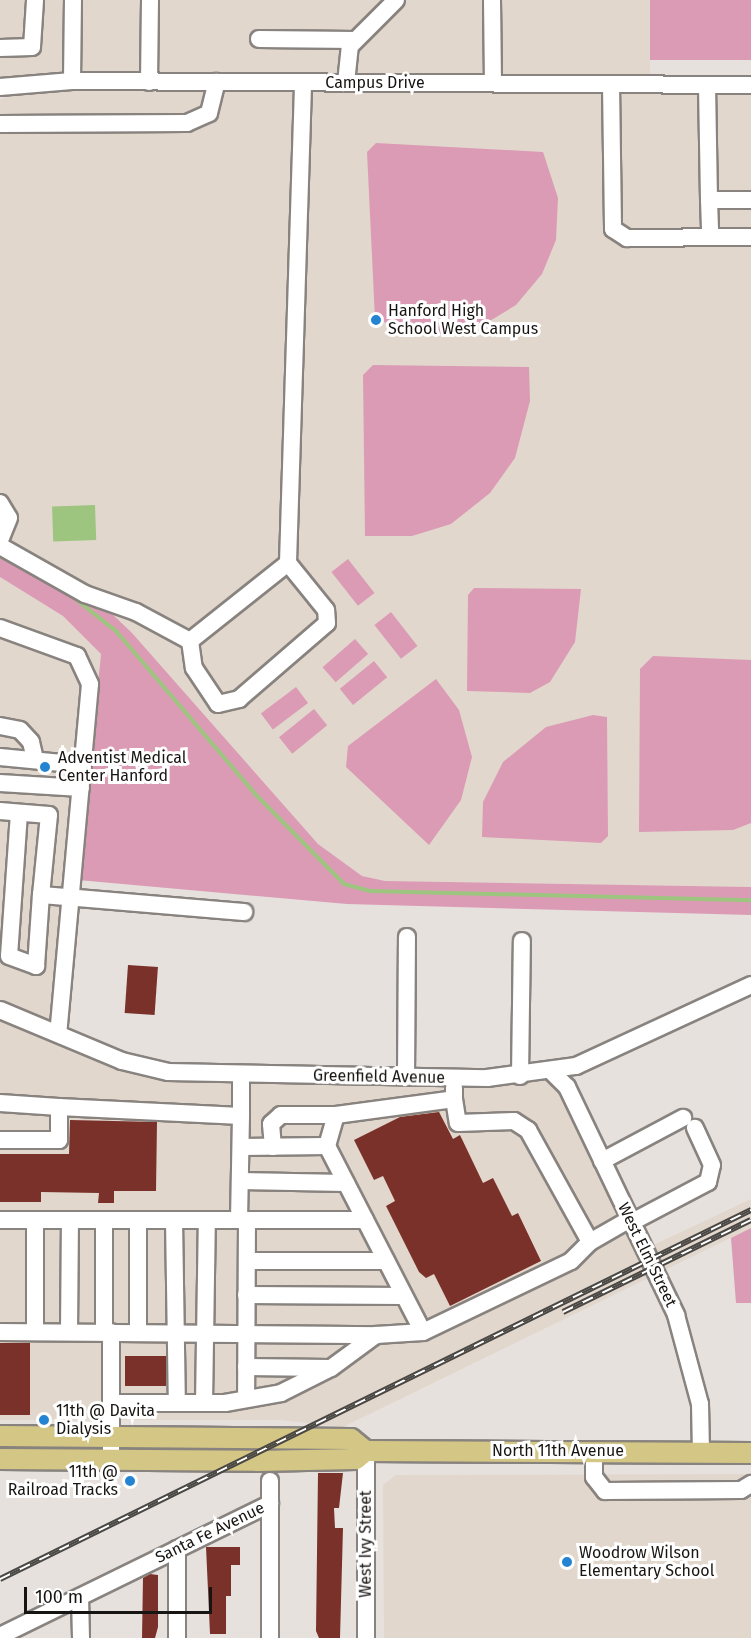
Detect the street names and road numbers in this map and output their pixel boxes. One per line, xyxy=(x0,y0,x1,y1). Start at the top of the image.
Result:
street label: Campus Drive xyxy=(325,73,425,93)
street label: Greenfield Avenue xyxy=(313,1066,445,1088)
street label: West Elm Street xyxy=(613,1200,681,1310)
street label: North 11th Avenue xyxy=(492,1441,624,1461)
street label: West Ivy Street xyxy=(356,1490,376,1598)
street label: Santa Fe Avenue xyxy=(152,1498,268,1568)

